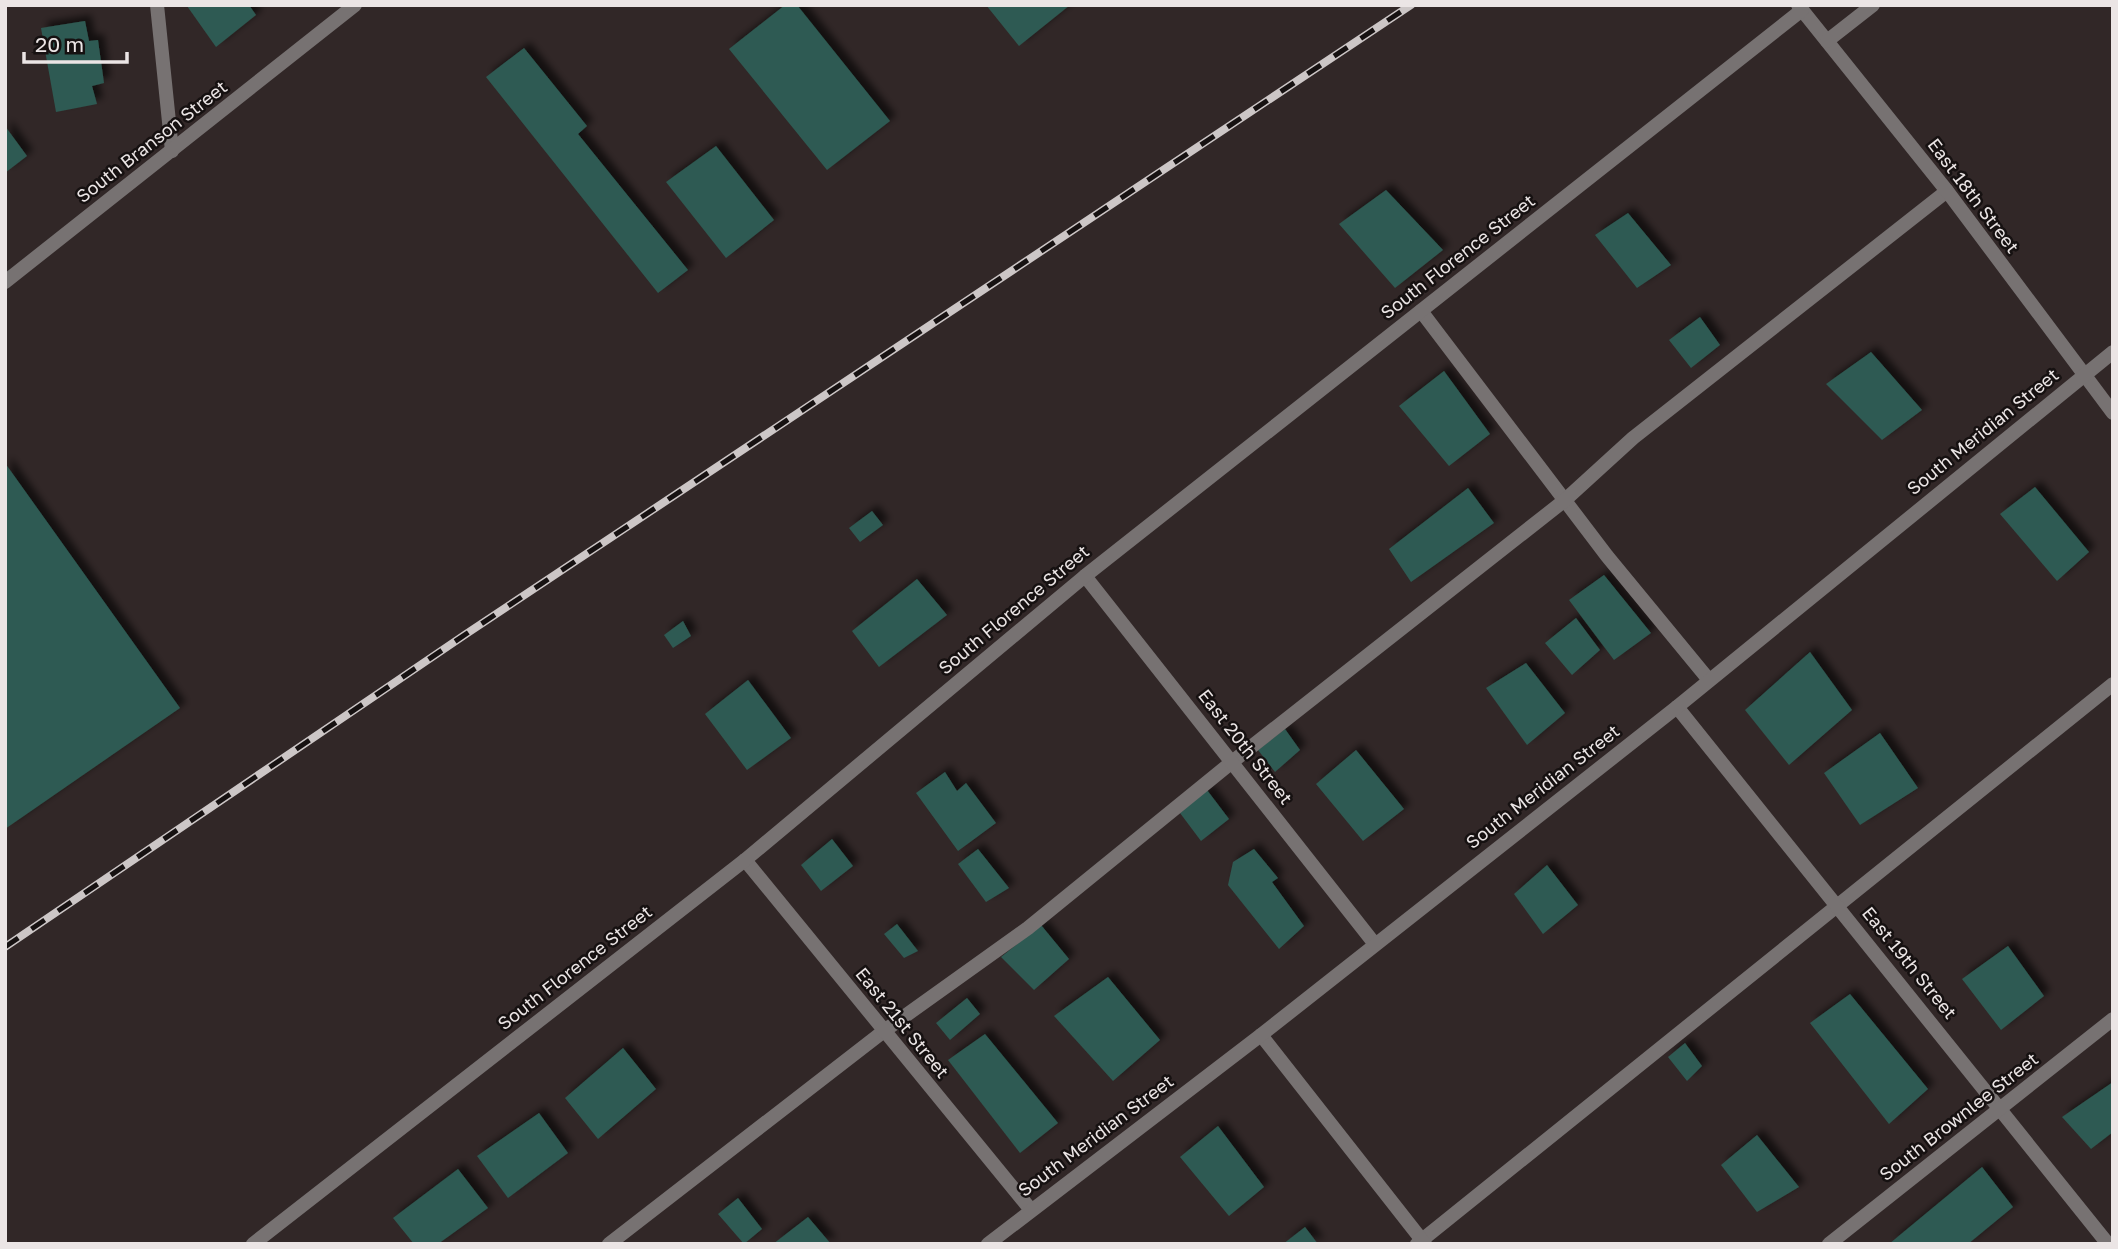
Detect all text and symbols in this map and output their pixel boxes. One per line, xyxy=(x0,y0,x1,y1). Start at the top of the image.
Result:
scale bar xyxy=(24,21,128,65)
text: 20 m xyxy=(35,31,84,57)
street label: South Branson Street xyxy=(72,75,231,207)
street label: East 18th Street xyxy=(1923,134,2024,257)
street label: South Florence Street xyxy=(1376,189,1539,323)
street label: South Meridian Street xyxy=(1902,363,2063,499)
street label: South Florence Street xyxy=(934,540,1093,679)
street label: East 20th Street xyxy=(1194,685,1298,808)
street label: South Meridian Street xyxy=(1461,719,1623,853)
street label: South Florence Street xyxy=(493,900,656,1034)
street label: East 19th Street xyxy=(1858,902,1962,1023)
street label: East 21st Street xyxy=(851,963,954,1082)
street label: South Brownlee Street xyxy=(1875,1047,2042,1185)
street label: South Meridian Street xyxy=(1013,1070,1177,1201)

